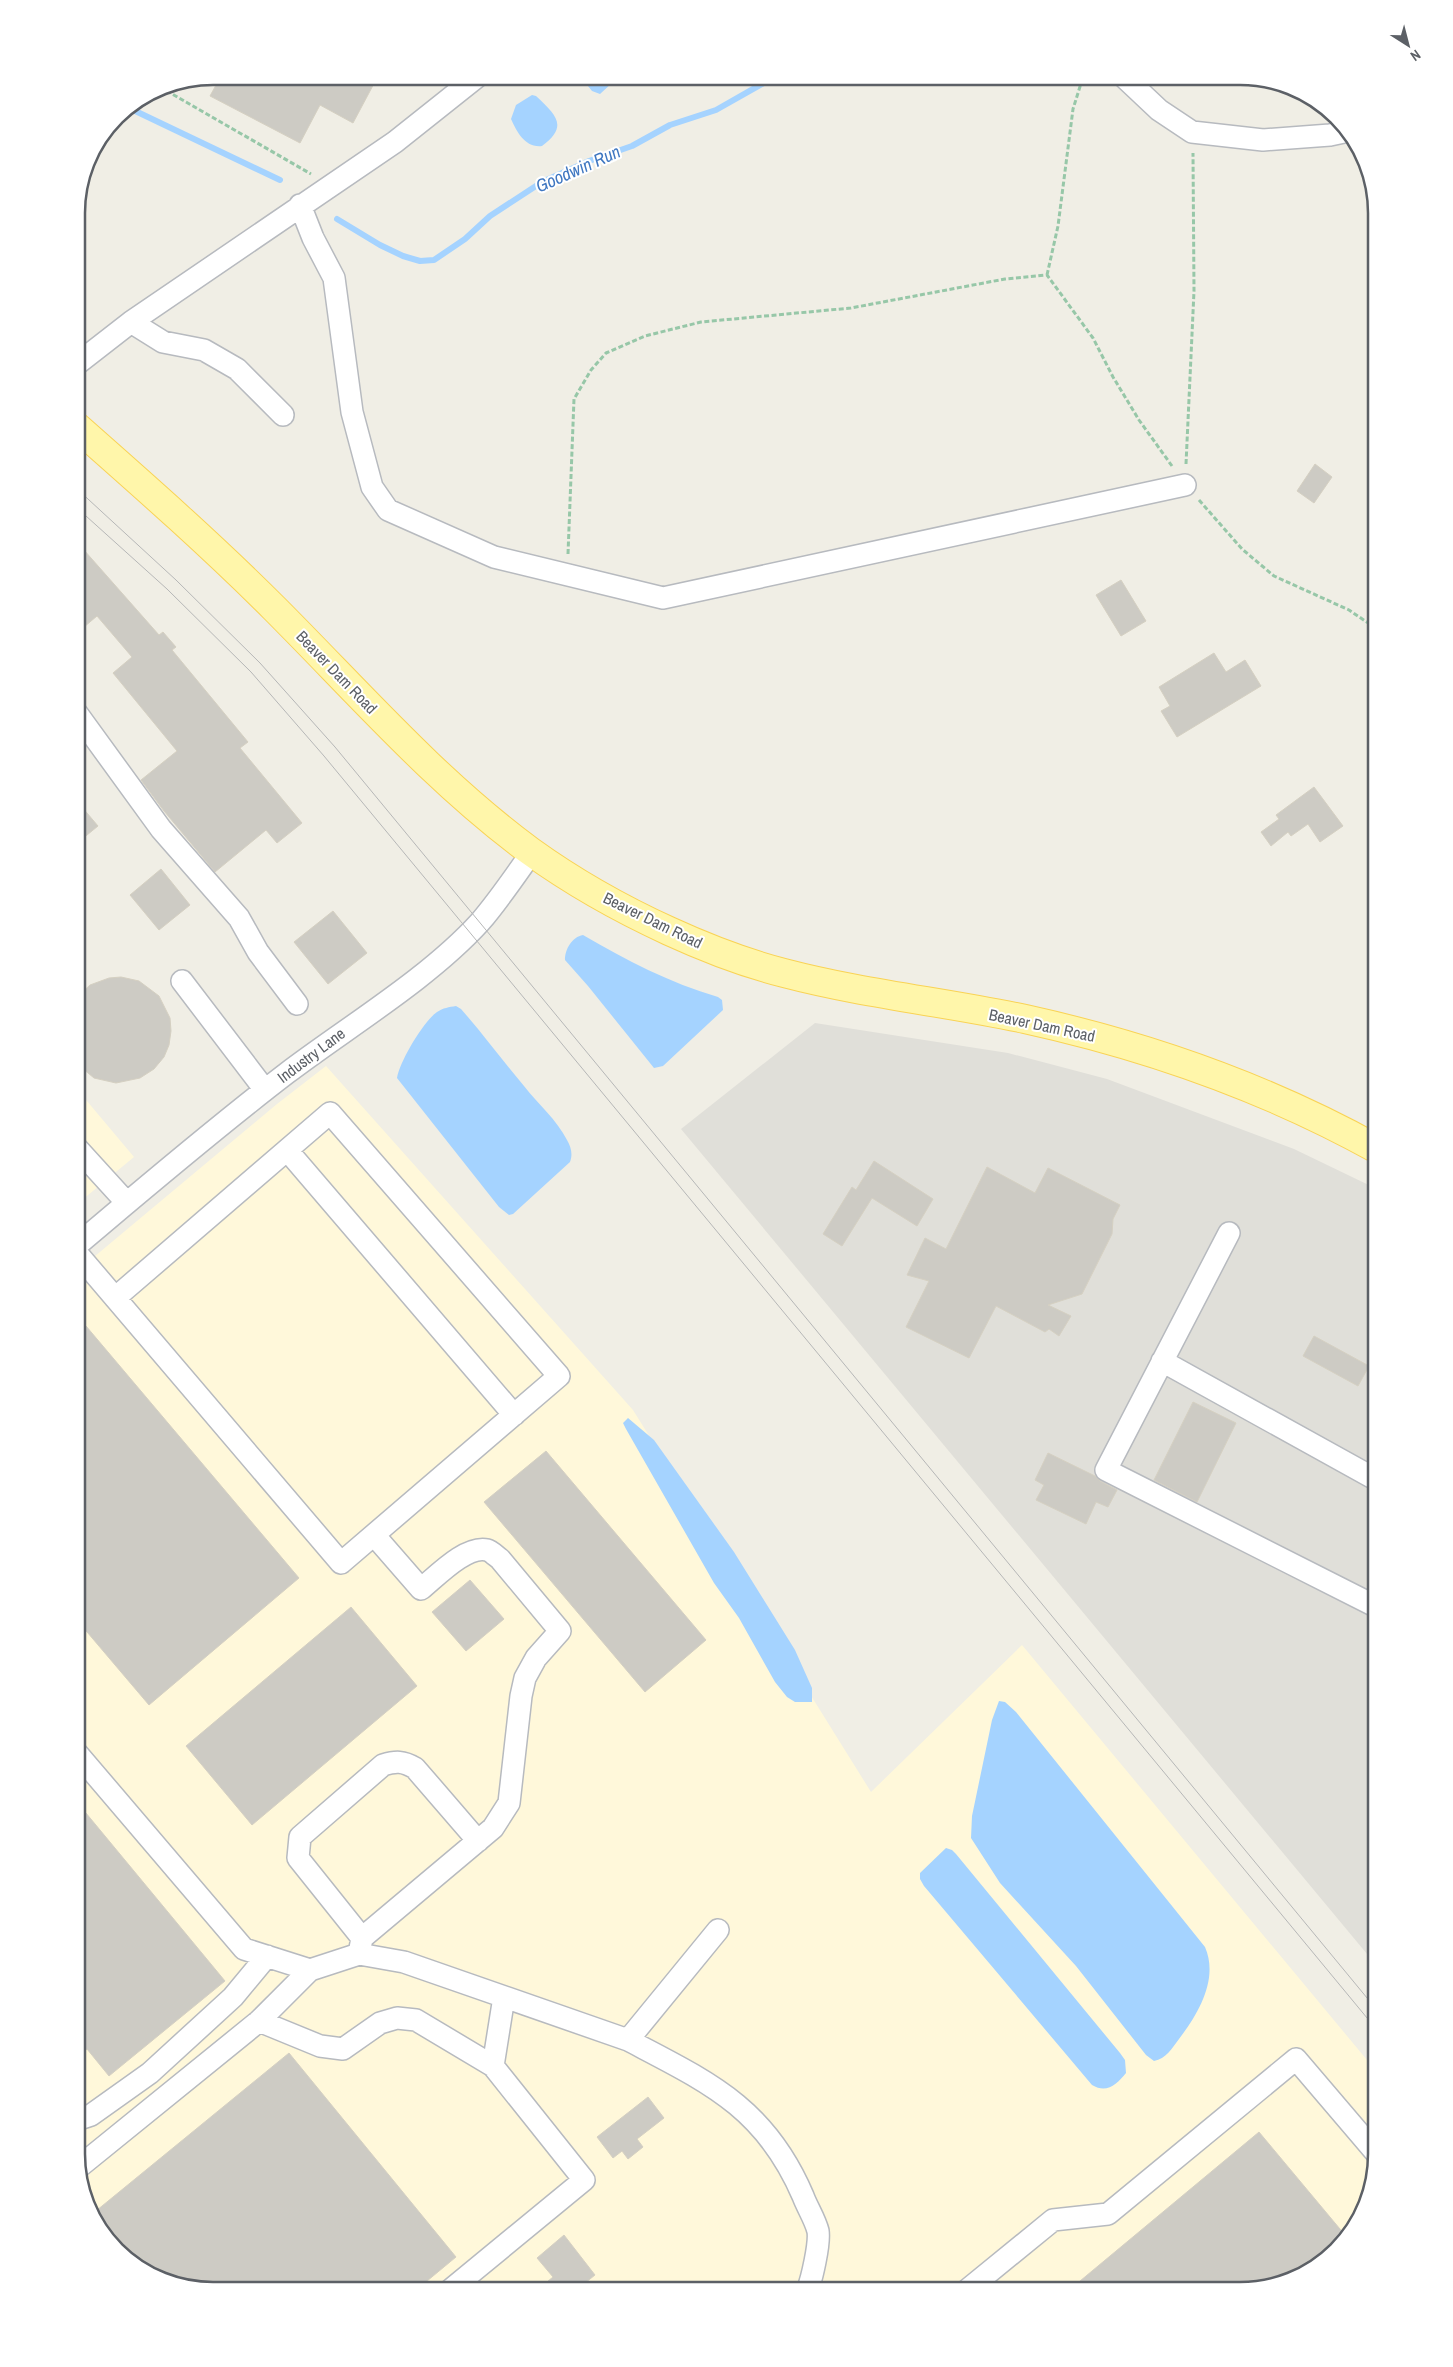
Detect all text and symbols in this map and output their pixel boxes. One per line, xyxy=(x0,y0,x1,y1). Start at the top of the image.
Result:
north arrow xyxy=(1383,20,1433,70)
text: N xyxy=(1407,46,1424,65)
water label: Goodwin Run xyxy=(531,139,624,198)
street label: Beaver Dam Road xyxy=(292,626,382,718)
street label: Beaver Dam Road xyxy=(600,886,706,954)
street label: Beaver Dam Road xyxy=(987,1003,1097,1047)
street label: Industry Lane xyxy=(273,1022,349,1088)

